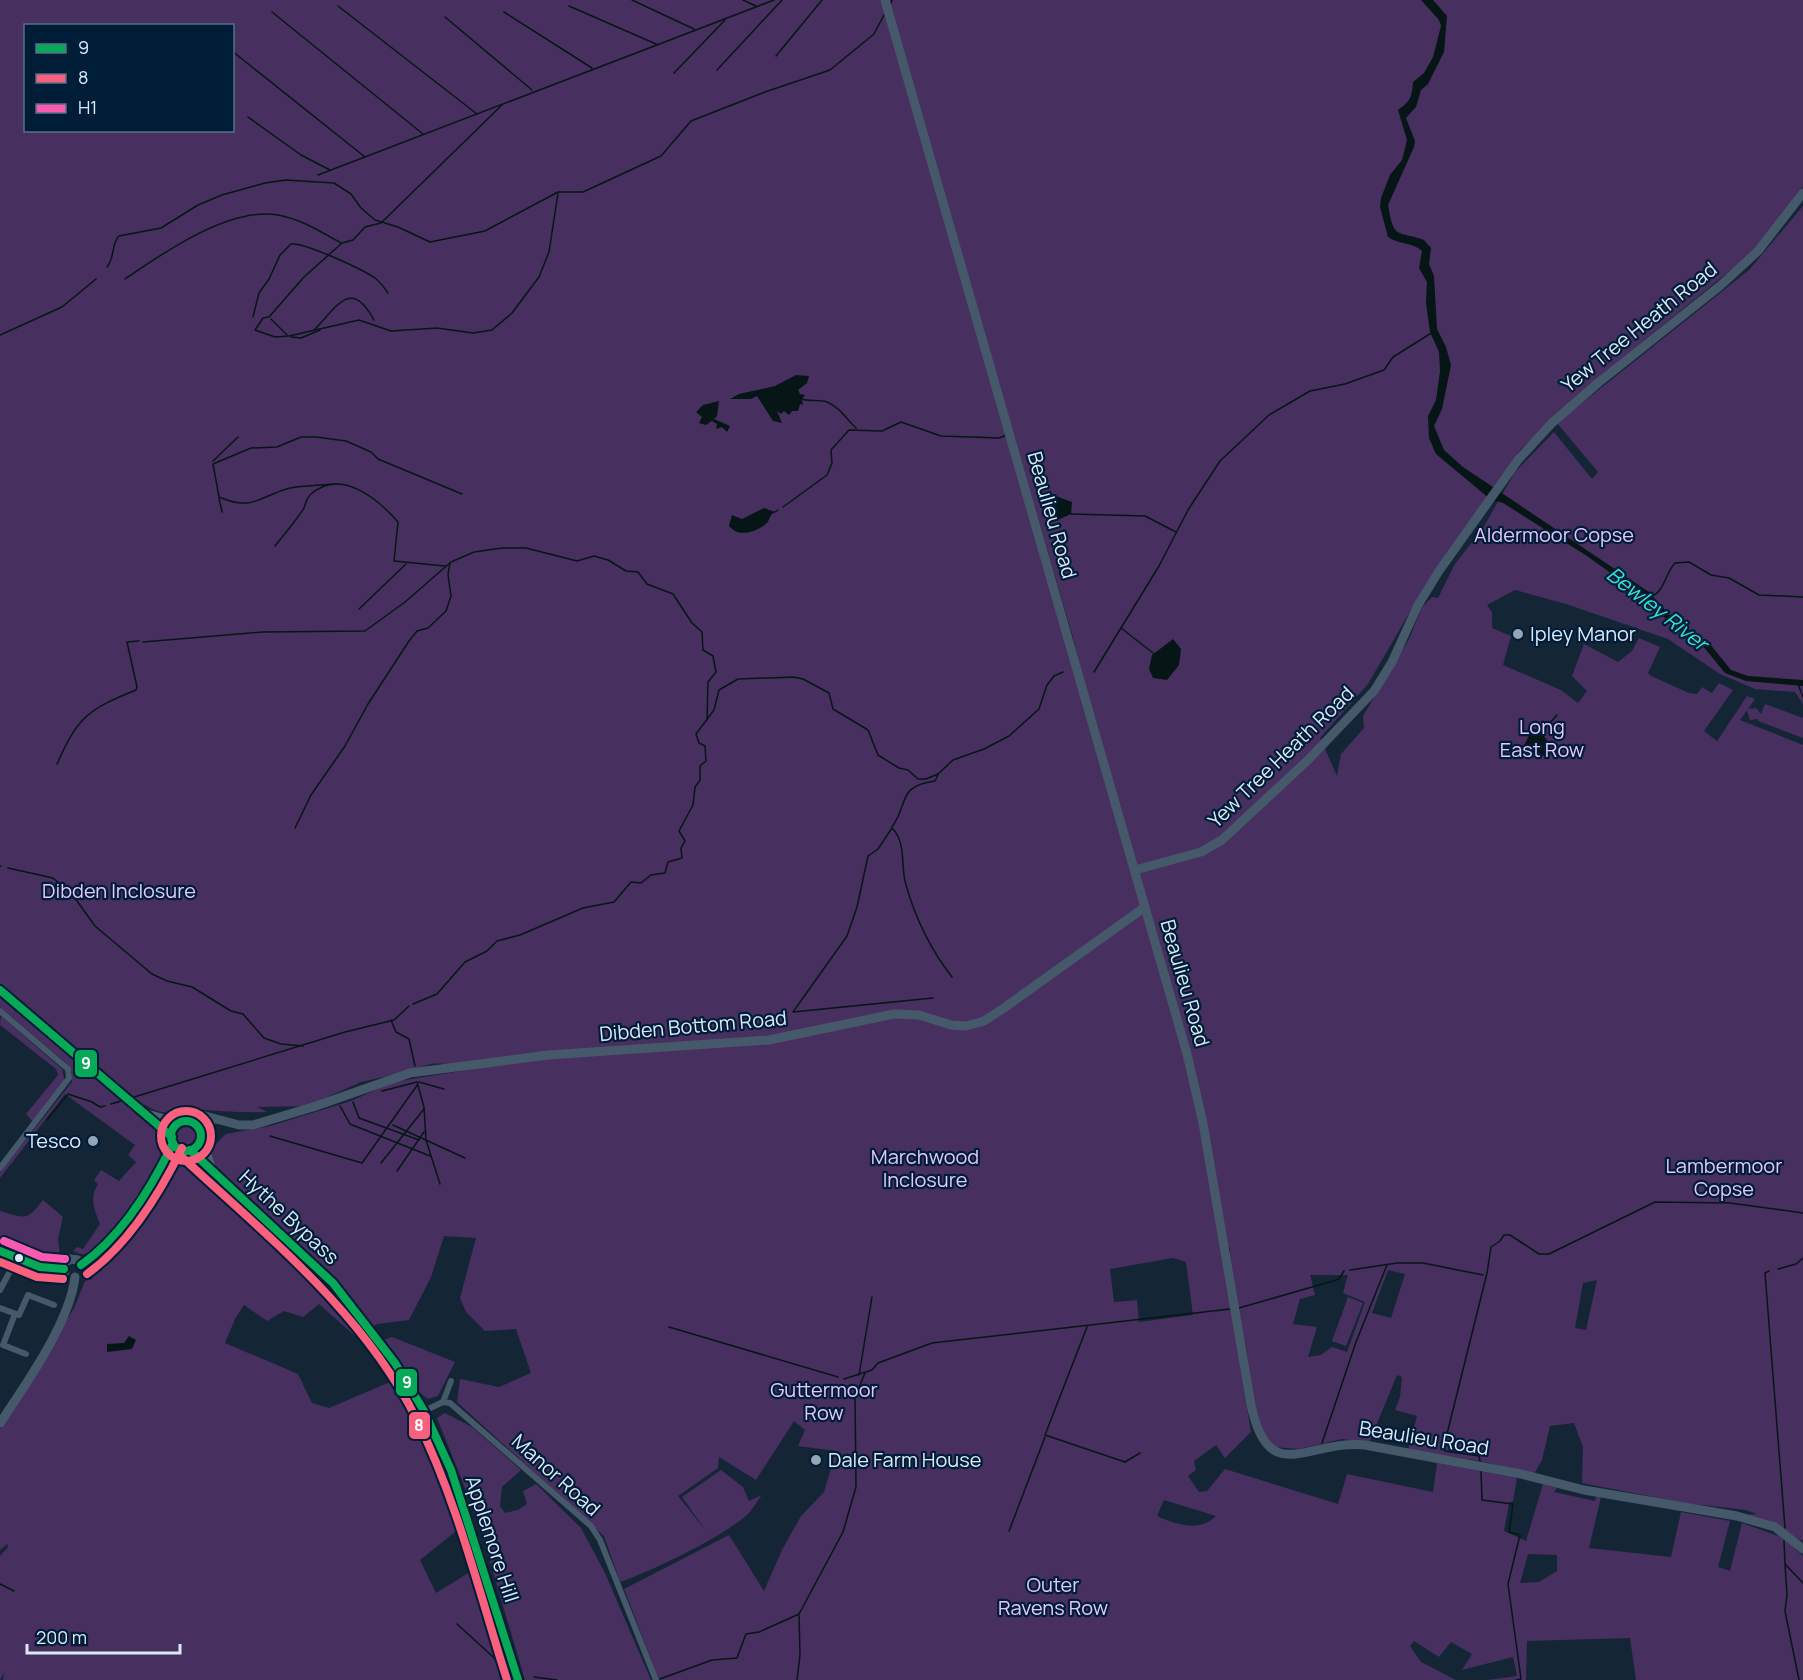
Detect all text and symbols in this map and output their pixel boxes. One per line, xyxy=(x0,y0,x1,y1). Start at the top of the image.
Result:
legend xyxy=(24,24,234,132)
text: 9 xyxy=(78,35,89,59)
text: 8 xyxy=(78,65,88,89)
text: H1 xyxy=(78,95,97,119)
street label: Yew Tree Heath Road xyxy=(1555,255,1722,398)
street label: Beaulieu Road xyxy=(1021,448,1084,582)
park label: Aldermoor Copse xyxy=(1474,521,1634,548)
water label: Bewley River xyxy=(1601,560,1716,658)
place label: Ipley Manor xyxy=(1530,620,1636,647)
marker: Ipley Manor xyxy=(1511,627,1525,641)
street label: Yew Tree Heath Road xyxy=(1202,680,1359,833)
park label: Long East Row xyxy=(1500,713,1584,763)
park label: Dibden Inclosure xyxy=(42,877,196,904)
street label: Beaulieu Road xyxy=(1154,916,1217,1050)
street label: Dibden Bottom Road xyxy=(598,1004,788,1047)
line badge: 9 xyxy=(74,1049,98,1078)
text: 9 xyxy=(81,1052,91,1074)
place label: Tesco xyxy=(26,1127,81,1154)
marker: Tesco xyxy=(86,1134,100,1148)
park label: Marchwood Inclosure xyxy=(871,1143,979,1193)
park label: Lambermoor Copse xyxy=(1666,1152,1782,1202)
street label: Hythe Bypass xyxy=(234,1163,345,1270)
unlabelled marker xyxy=(13,1252,25,1264)
line badge: 9 xyxy=(395,1368,418,1397)
text: 9 xyxy=(402,1371,412,1393)
park label: Guttermoor Row xyxy=(770,1376,878,1426)
line badge: 8 xyxy=(408,1411,431,1440)
text: 8 xyxy=(414,1414,424,1436)
street label: Beaulieu Road xyxy=(1357,1414,1491,1461)
street label: Manor Road xyxy=(506,1428,606,1522)
place label: Dale Farm House xyxy=(828,1446,981,1473)
marker: Dale Farm House xyxy=(809,1453,823,1467)
street label: Applemore Hill xyxy=(459,1472,526,1606)
park label: Outer Ravens Row xyxy=(998,1571,1108,1621)
scale bar xyxy=(27,1617,180,1655)
text: 200 m xyxy=(36,1625,87,1649)

